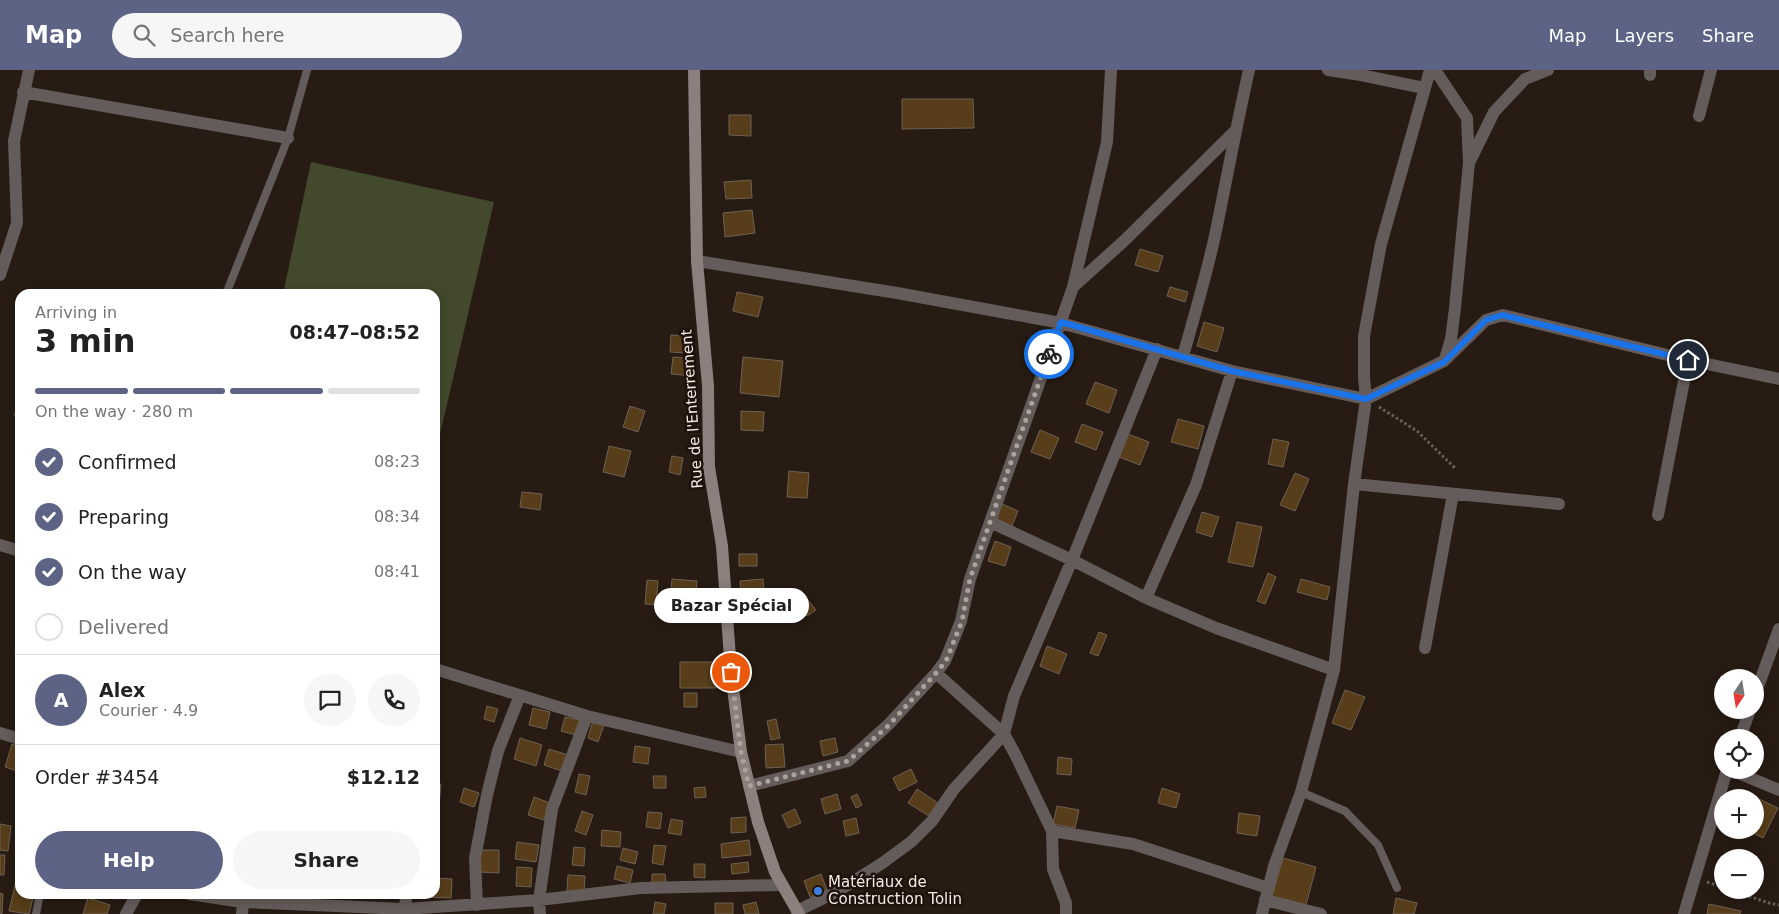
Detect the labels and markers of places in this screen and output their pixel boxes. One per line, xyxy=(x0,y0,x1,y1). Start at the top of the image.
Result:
pin xyxy=(1667,339,1709,381)
callout: Bazar Spécial xyxy=(654,587,808,622)
pin xyxy=(710,651,752,693)
place label: Matériaux de Construction Tolin xyxy=(828,873,962,908)
marker: Matériaux de Construction Tolin xyxy=(812,885,824,897)

